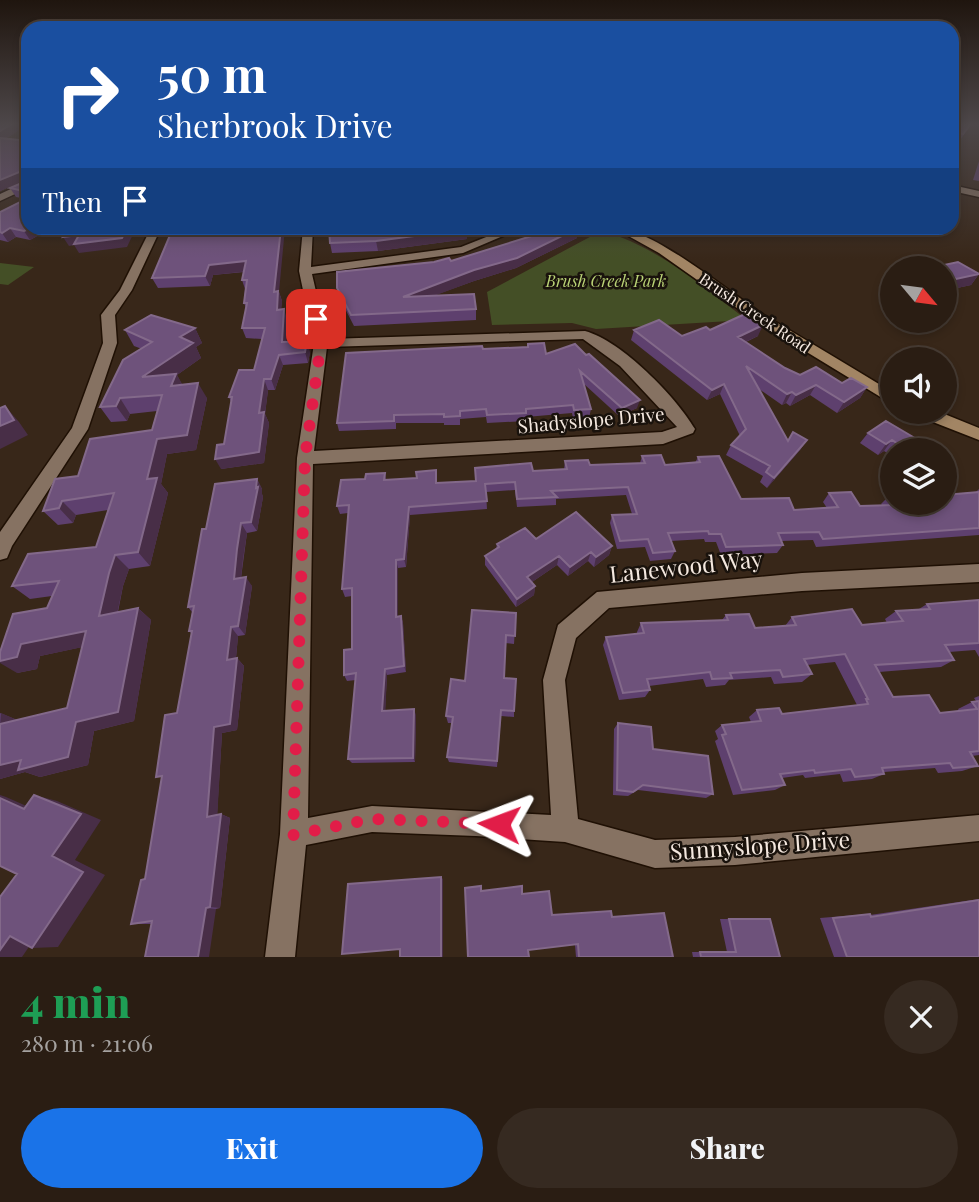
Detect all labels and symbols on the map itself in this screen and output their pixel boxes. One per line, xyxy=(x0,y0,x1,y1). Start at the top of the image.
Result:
north arrow xyxy=(880,256,957,332)
street label: Brush Creek Road xyxy=(696,268,815,358)
park label: Brush Creek Park xyxy=(545,270,666,291)
pin xyxy=(286,289,346,349)
street label: Shadyslope Drive xyxy=(516,400,665,438)
street label: Lanewood Way xyxy=(608,542,764,589)
position arrow xyxy=(462,787,536,861)
street label: Sunnyslope Drive xyxy=(669,823,851,866)

